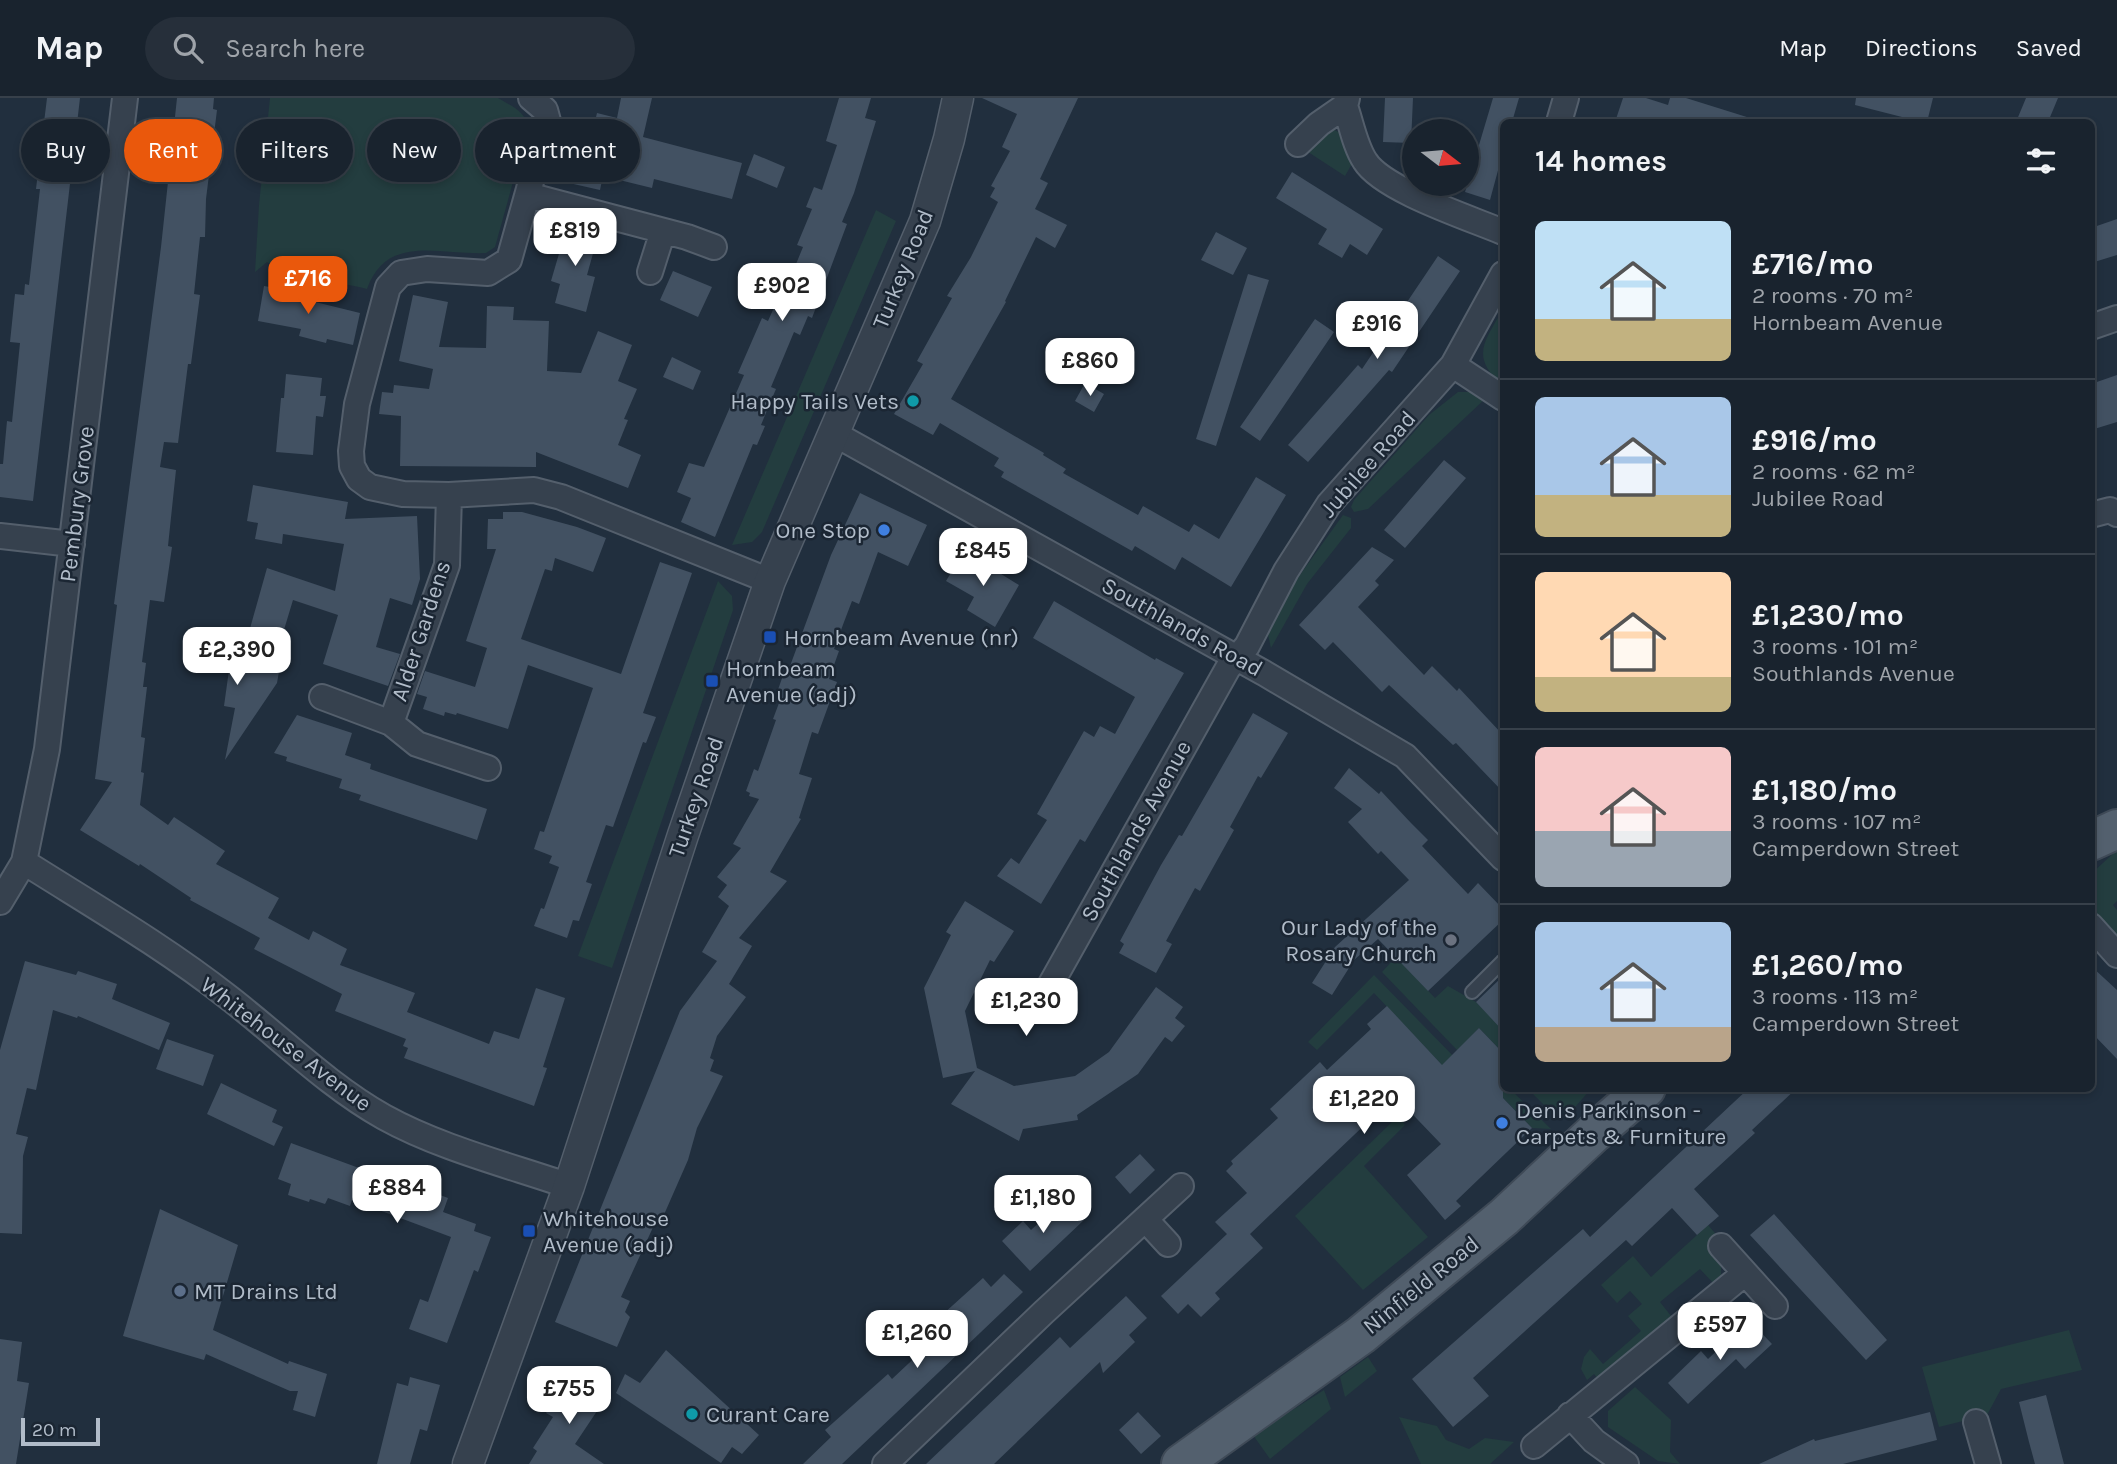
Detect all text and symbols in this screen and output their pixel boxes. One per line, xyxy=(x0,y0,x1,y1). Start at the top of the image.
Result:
search box xyxy=(145,17,635,80)
text: Map xyxy=(35,29,103,67)
icon: search xyxy=(169,29,207,67)
text: Search here xyxy=(225,33,365,64)
text: Map xyxy=(1779,34,1827,62)
text: Directions xyxy=(1865,34,1978,62)
text: Saved xyxy=(2016,34,2082,62)
chip: Buy xyxy=(21,119,110,182)
chip: Rent xyxy=(124,119,222,182)
chip: Filters xyxy=(236,119,353,182)
chip: New xyxy=(367,119,461,182)
chip: Apartment xyxy=(475,119,640,182)
north arrow xyxy=(1402,119,1479,196)
map controls xyxy=(1402,119,1479,196)
icon: filters xyxy=(2022,142,2060,180)
text: 14 homes xyxy=(1535,143,1667,179)
street label: Turkey Road xyxy=(867,206,939,332)
pin: £819 xyxy=(534,208,616,268)
text: £819 xyxy=(550,217,600,244)
text: £716/mo xyxy=(1752,246,1873,282)
icon: home xyxy=(1591,249,1675,333)
pin: £716 xyxy=(267,256,349,316)
pin: £902 xyxy=(741,264,823,323)
text: £716 xyxy=(284,265,332,292)
text: £902 xyxy=(754,272,810,299)
text: 2 rooms · 70 m² xyxy=(1752,282,1914,309)
pin: £916 xyxy=(1336,302,1418,361)
text: Hornbeam Avenue xyxy=(1752,309,1943,336)
text: £916 xyxy=(1352,310,1402,337)
pin: £860 xyxy=(1049,338,1131,398)
text: £860 xyxy=(1061,347,1119,374)
place label: Happy Tails Vets xyxy=(730,388,899,415)
marker: Happy Tails Vets xyxy=(905,393,921,409)
street label: Jubilee Road xyxy=(1314,405,1422,523)
text: £916/mo xyxy=(1752,422,1877,458)
street label: Pembury Grove xyxy=(54,424,100,584)
icon: home xyxy=(1591,425,1675,509)
text: 2 rooms · 62 m² xyxy=(1752,458,1916,485)
text: Jubilee Road xyxy=(1752,485,1884,512)
place label: One Stop xyxy=(775,517,870,544)
marker: One Stop xyxy=(876,522,892,538)
pin: £845 xyxy=(942,528,1024,588)
text: £845 xyxy=(955,537,1011,564)
street label: Alder Gardens xyxy=(386,557,456,705)
street label: Southlands Road xyxy=(1097,572,1267,682)
text: £1,230/mo xyxy=(1752,597,1904,633)
icon: home xyxy=(1591,600,1675,684)
place label: Hornbeam Avenue (nr) xyxy=(784,624,1019,651)
pin: £2,390 xyxy=(180,628,294,687)
marker: Hornbeam Avenue (nr) xyxy=(762,629,778,645)
text: 3 rooms · 101 m² xyxy=(1752,633,1918,660)
text: £2,390 xyxy=(199,636,275,663)
place label: Hornbeam Avenue (adj) xyxy=(726,655,857,708)
text: Southlands Avenue xyxy=(1752,660,1955,687)
marker: Hornbeam Avenue (adj) xyxy=(704,673,720,689)
street label: Turkey Road xyxy=(663,733,729,861)
street label: Southlands Avenue xyxy=(1075,736,1197,926)
text: £1,180/mo xyxy=(1752,772,1897,808)
icon: home xyxy=(1591,775,1675,859)
text: 3 rooms · 107 m² xyxy=(1752,808,1921,835)
text: Camperdown Street xyxy=(1752,835,1959,862)
place label: Our Lady of the Rosary Church xyxy=(1281,914,1437,967)
marker: Our Lady of the Rosary Church xyxy=(1443,932,1459,948)
text: £1,260/mo xyxy=(1752,947,1903,983)
icon: home xyxy=(1591,950,1675,1034)
street label: Whitehouse Avenue xyxy=(195,971,377,1117)
pin: £1,230 xyxy=(969,978,1083,1038)
text: 3 rooms · 113 m² xyxy=(1752,983,1918,1010)
text: £1,230 xyxy=(991,987,1061,1014)
text: Camperdown Street xyxy=(1752,1010,1959,1037)
pin: £1,220 xyxy=(1307,1076,1421,1136)
text: £1,220 xyxy=(1329,1085,1399,1112)
place label: Denis Parkinson - Carpets & Furniture xyxy=(1516,1097,1726,1150)
marker: Denis Parkinson - Carpets & Furniture xyxy=(1494,1115,1510,1131)
pin: £884 xyxy=(356,1166,438,1225)
text: £884 xyxy=(368,1174,426,1201)
pin: £1,180 xyxy=(986,1176,1100,1235)
text: £1,180 xyxy=(1010,1184,1076,1211)
place label: Whitehouse Avenue (adj) xyxy=(543,1205,674,1258)
marker: Whitehouse Avenue (adj) xyxy=(521,1223,537,1239)
street label: Ninfield Road xyxy=(1358,1230,1484,1340)
place label: MT Drains Ltd xyxy=(194,1278,338,1305)
marker: MT Drains Ltd xyxy=(172,1283,188,1299)
pin: £597 xyxy=(1679,1302,1761,1362)
pin: £1,260 xyxy=(860,1310,974,1370)
text: £597 xyxy=(1694,1311,1746,1338)
text: £1,260 xyxy=(882,1319,952,1346)
pin: £755 xyxy=(528,1366,610,1426)
text: £755 xyxy=(543,1375,595,1402)
place label: Curant Care xyxy=(706,1401,830,1428)
marker: Curant Care xyxy=(684,1406,700,1422)
scale bar xyxy=(21,1415,100,1447)
text: 20 m xyxy=(32,1419,77,1441)

